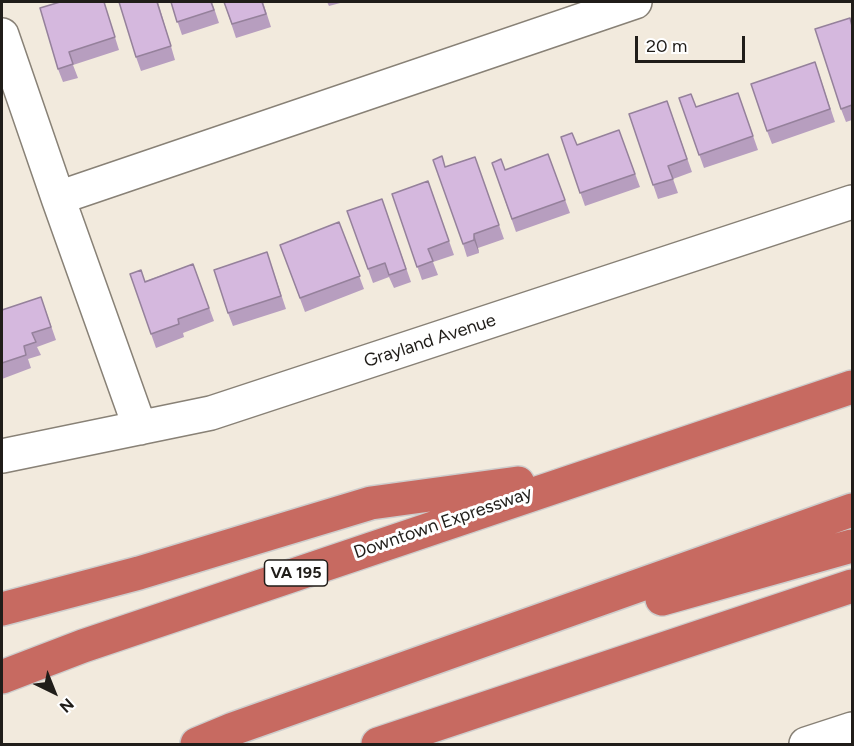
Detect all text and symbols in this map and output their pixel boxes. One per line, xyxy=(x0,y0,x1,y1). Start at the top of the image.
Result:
scale bar xyxy=(638,24,748,62)
text: 20 m xyxy=(646,35,687,57)
street label: Grayland Avenue xyxy=(361,310,499,372)
street label: Downtown Expressway xyxy=(351,482,535,564)
road number: VA 195 xyxy=(264,560,328,586)
north arrow xyxy=(24,662,84,722)
text: N xyxy=(56,694,78,717)

